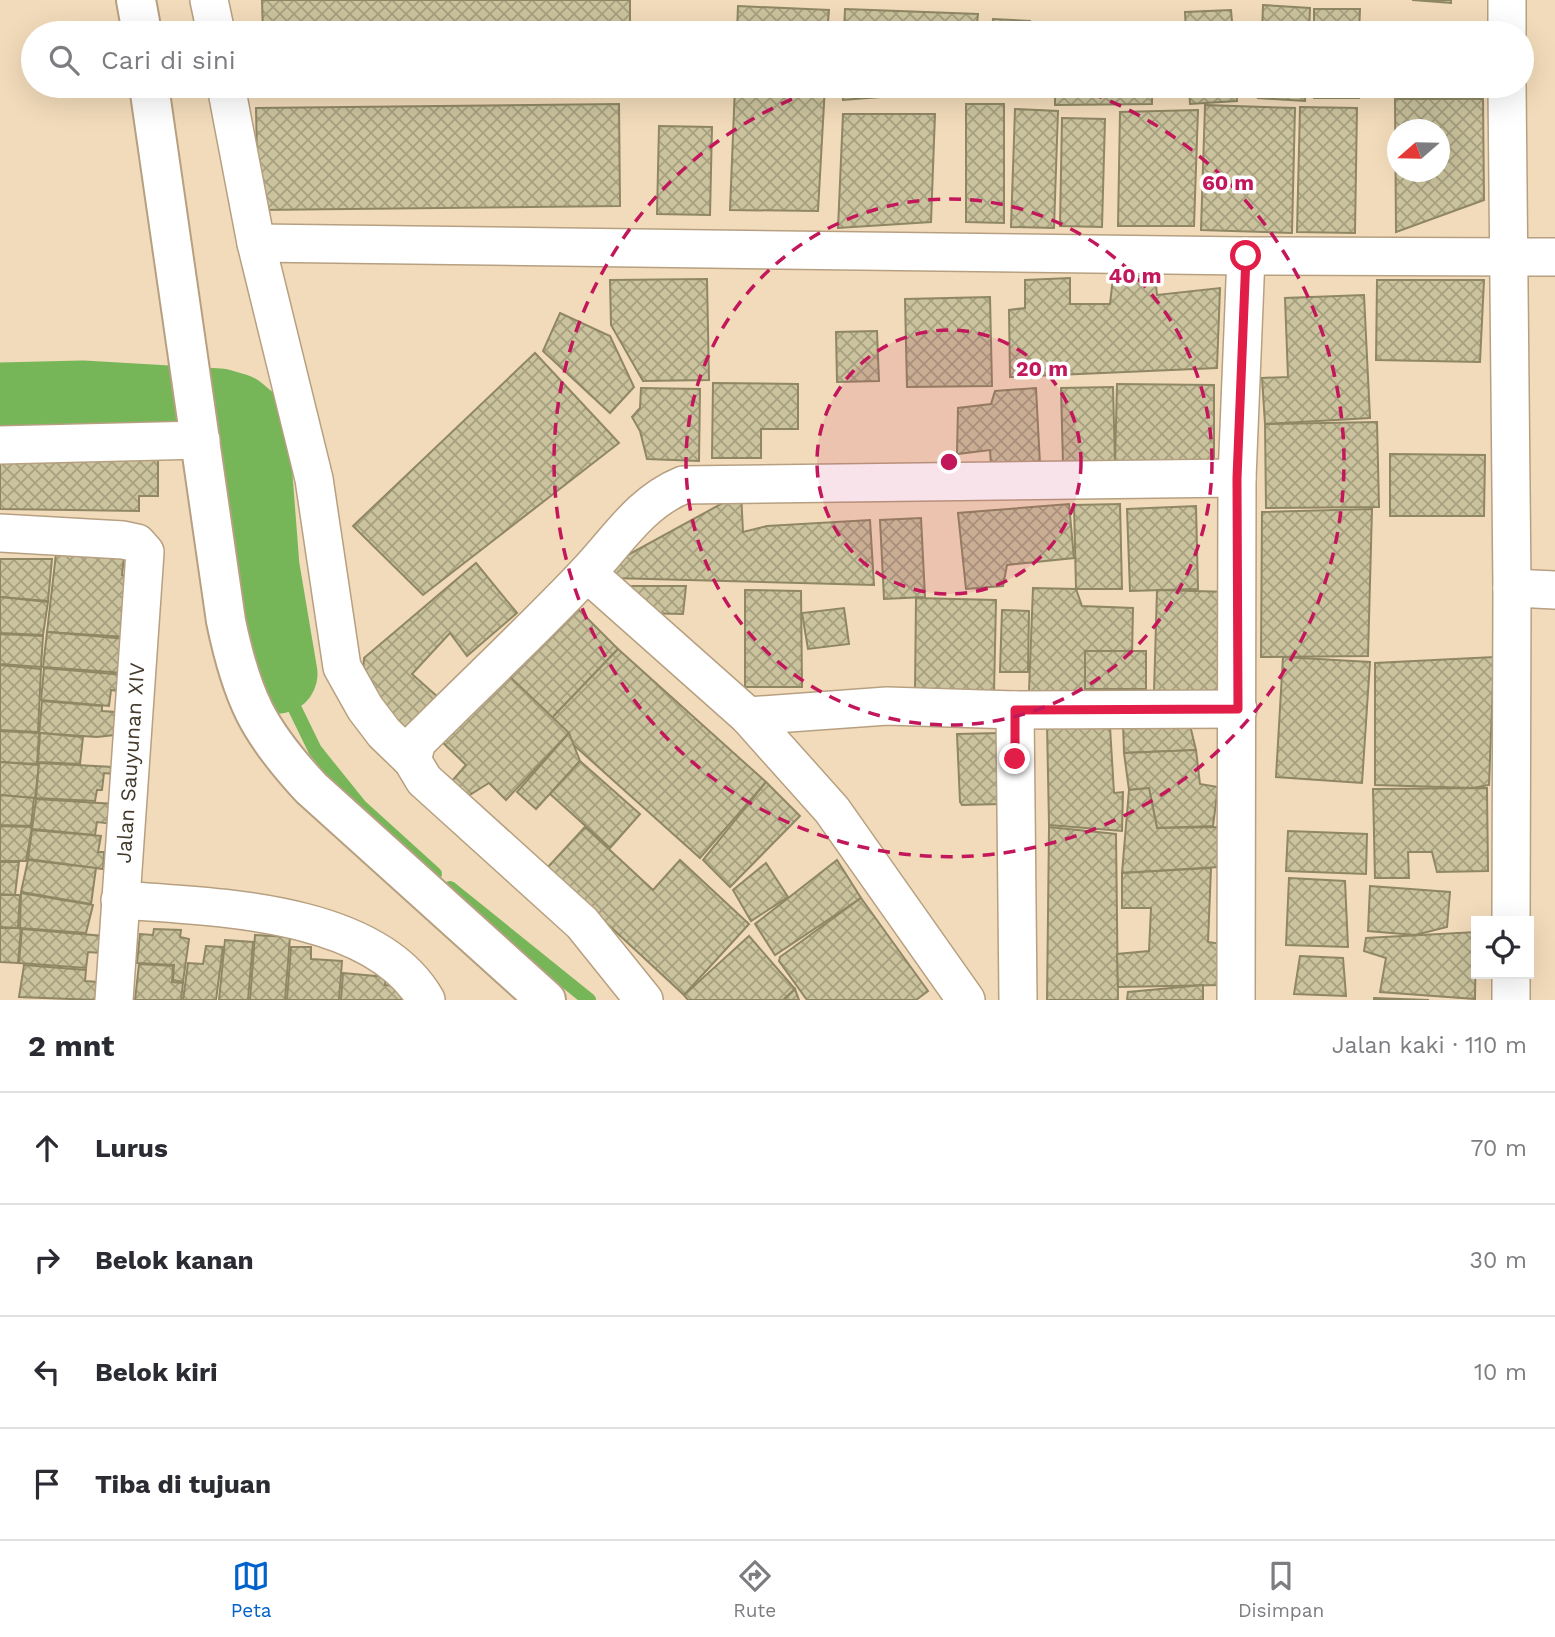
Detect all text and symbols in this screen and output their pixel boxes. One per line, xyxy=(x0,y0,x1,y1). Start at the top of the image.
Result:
search box xyxy=(21,21,1534,98)
icon: search xyxy=(45,41,83,79)
text: Cari di sini xyxy=(101,45,236,75)
north arrow xyxy=(1387,119,1450,182)
text: 60 m xyxy=(1202,170,1254,195)
route start xyxy=(1230,240,1261,271)
text: 40 m xyxy=(1109,263,1161,288)
text: 20 m xyxy=(1016,356,1068,381)
centre of rings xyxy=(937,450,961,474)
street label: Jalan Sauyunan XIV xyxy=(111,661,150,864)
route end xyxy=(999,743,1030,774)
map controls xyxy=(1471,916,1534,979)
button: locate xyxy=(1471,916,1534,979)
text: 2 mnt xyxy=(28,1028,114,1063)
text: Jalan kaki · 110 m xyxy=(1332,1032,1527,1059)
icon: ahead xyxy=(28,1129,66,1167)
text: Lurus xyxy=(95,1133,168,1163)
text: 70 m xyxy=(1470,1135,1527,1162)
icon: right xyxy=(28,1241,66,1279)
text: Belok kanan xyxy=(95,1245,254,1275)
text: 30 m xyxy=(1470,1247,1527,1274)
icon: left xyxy=(28,1353,66,1391)
text: Belok kiri xyxy=(95,1357,218,1387)
text: 10 m xyxy=(1474,1359,1527,1386)
icon: arrive xyxy=(28,1465,66,1503)
text: Tiba di tujuan xyxy=(95,1469,271,1499)
tab: Peta xyxy=(231,1557,272,1622)
tab: Rute xyxy=(733,1557,776,1622)
tab: Disimpan xyxy=(1238,1557,1324,1622)

